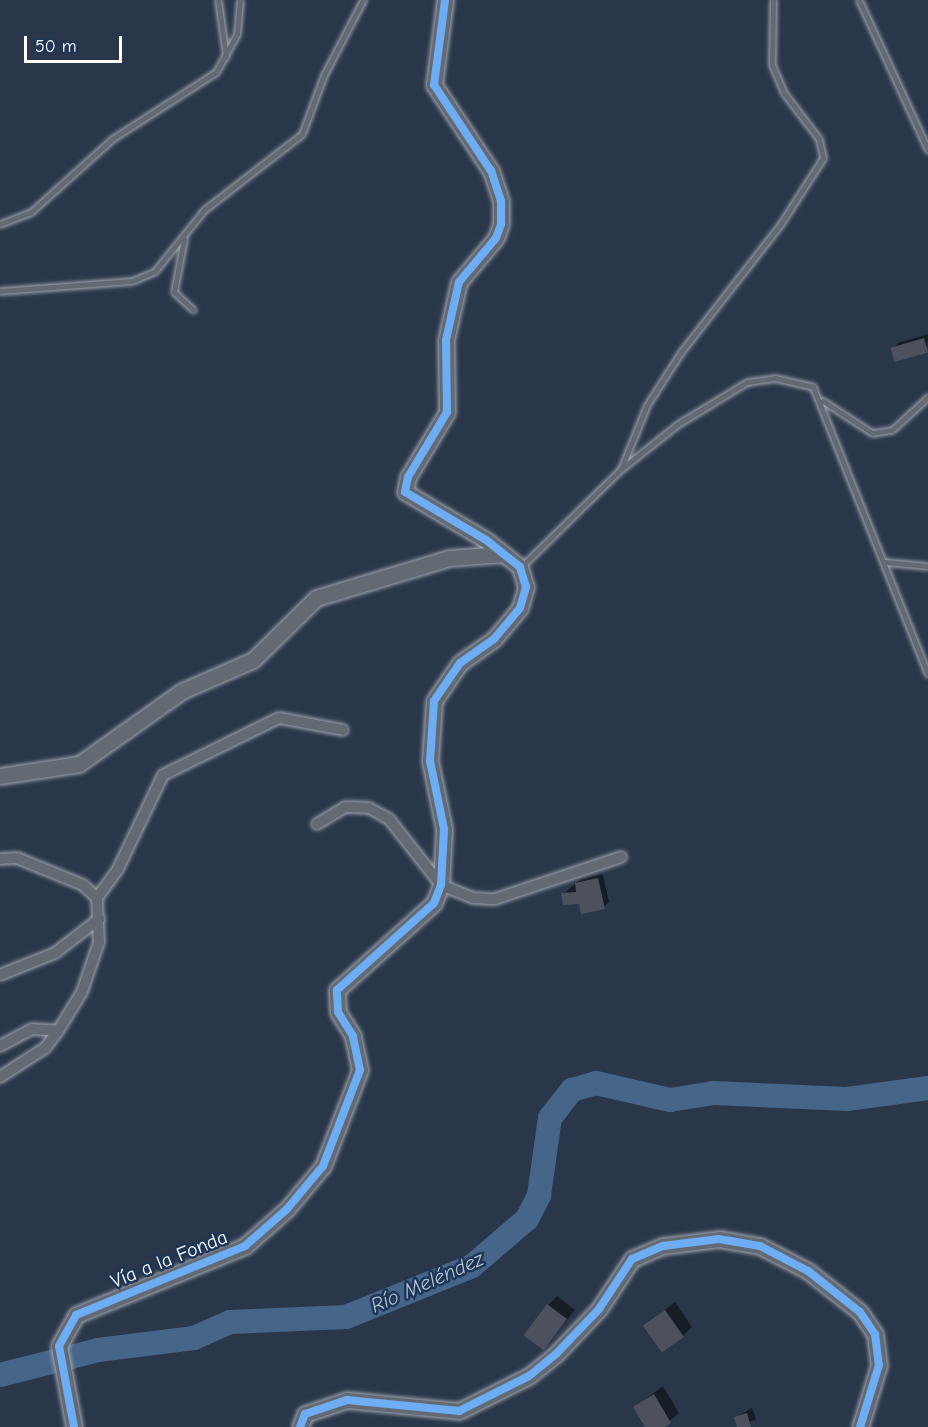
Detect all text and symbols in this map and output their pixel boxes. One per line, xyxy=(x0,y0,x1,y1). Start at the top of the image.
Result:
scale bar xyxy=(27,24,124,62)
text: 50 m xyxy=(35,36,77,57)
street label: Vía a la Fonda xyxy=(107,1225,231,1293)
water label: Río Meléndez xyxy=(367,1246,487,1318)

